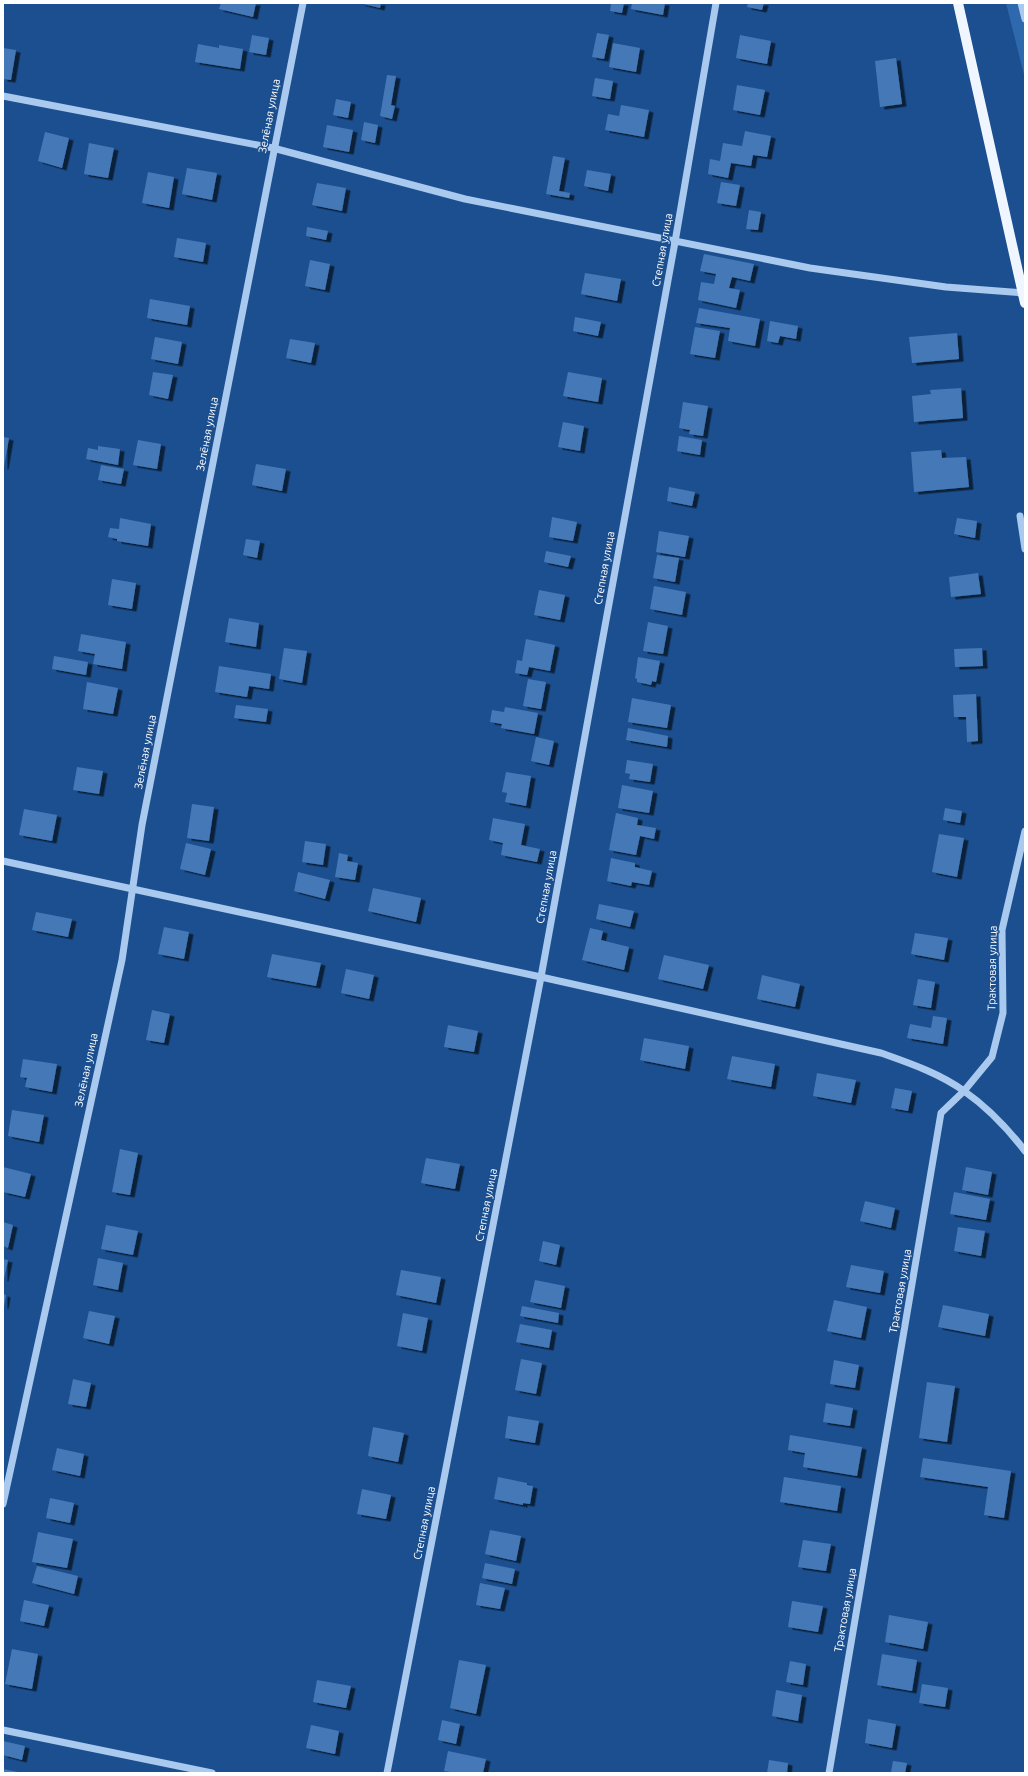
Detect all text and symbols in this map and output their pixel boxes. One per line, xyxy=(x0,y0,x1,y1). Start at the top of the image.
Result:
street label: Зелёная улица xyxy=(256,78,282,154)
street label: Степная улица xyxy=(650,212,674,288)
street label: Зелёная улица xyxy=(194,396,220,472)
street label: Степная улица xyxy=(592,530,616,606)
street label: Зелёная улица xyxy=(132,714,158,790)
street label: Степная улица xyxy=(534,849,558,925)
street label: Трактовая улица xyxy=(985,925,999,1011)
street label: Зелёная улица xyxy=(72,1032,100,1108)
street label: Степная улица xyxy=(473,1167,499,1243)
street label: Трактовая улица xyxy=(887,1248,913,1334)
street label: Степная улица xyxy=(411,1485,437,1561)
street label: Трактовая улица xyxy=(832,1567,858,1653)

